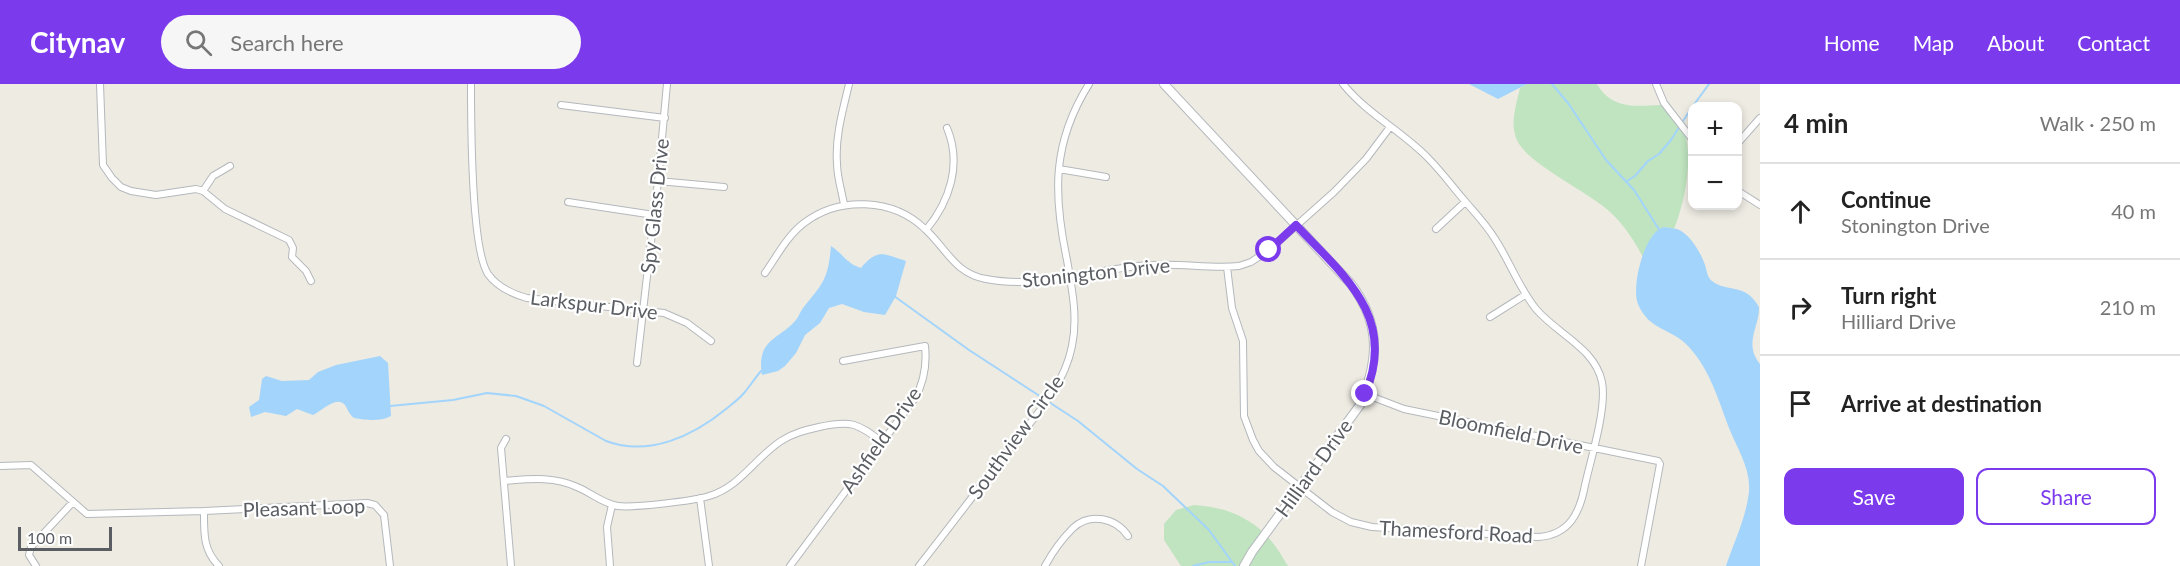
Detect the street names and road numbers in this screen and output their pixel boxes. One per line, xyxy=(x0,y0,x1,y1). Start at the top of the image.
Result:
street label: Spy Glass Drive xyxy=(635,137,673,275)
street label: Stonington Drive xyxy=(1021,252,1171,292)
street label: Larkspur Drive xyxy=(529,284,659,324)
street label: Southview Circle xyxy=(962,370,1068,503)
street label: Ashfield Drive xyxy=(835,382,926,497)
street label: Bloomfield Drive xyxy=(1437,404,1586,458)
street label: Hilliard Drive xyxy=(1270,414,1357,521)
street label: Pleasant Loop xyxy=(242,493,366,521)
street label: Thamesford Road xyxy=(1379,515,1534,547)

